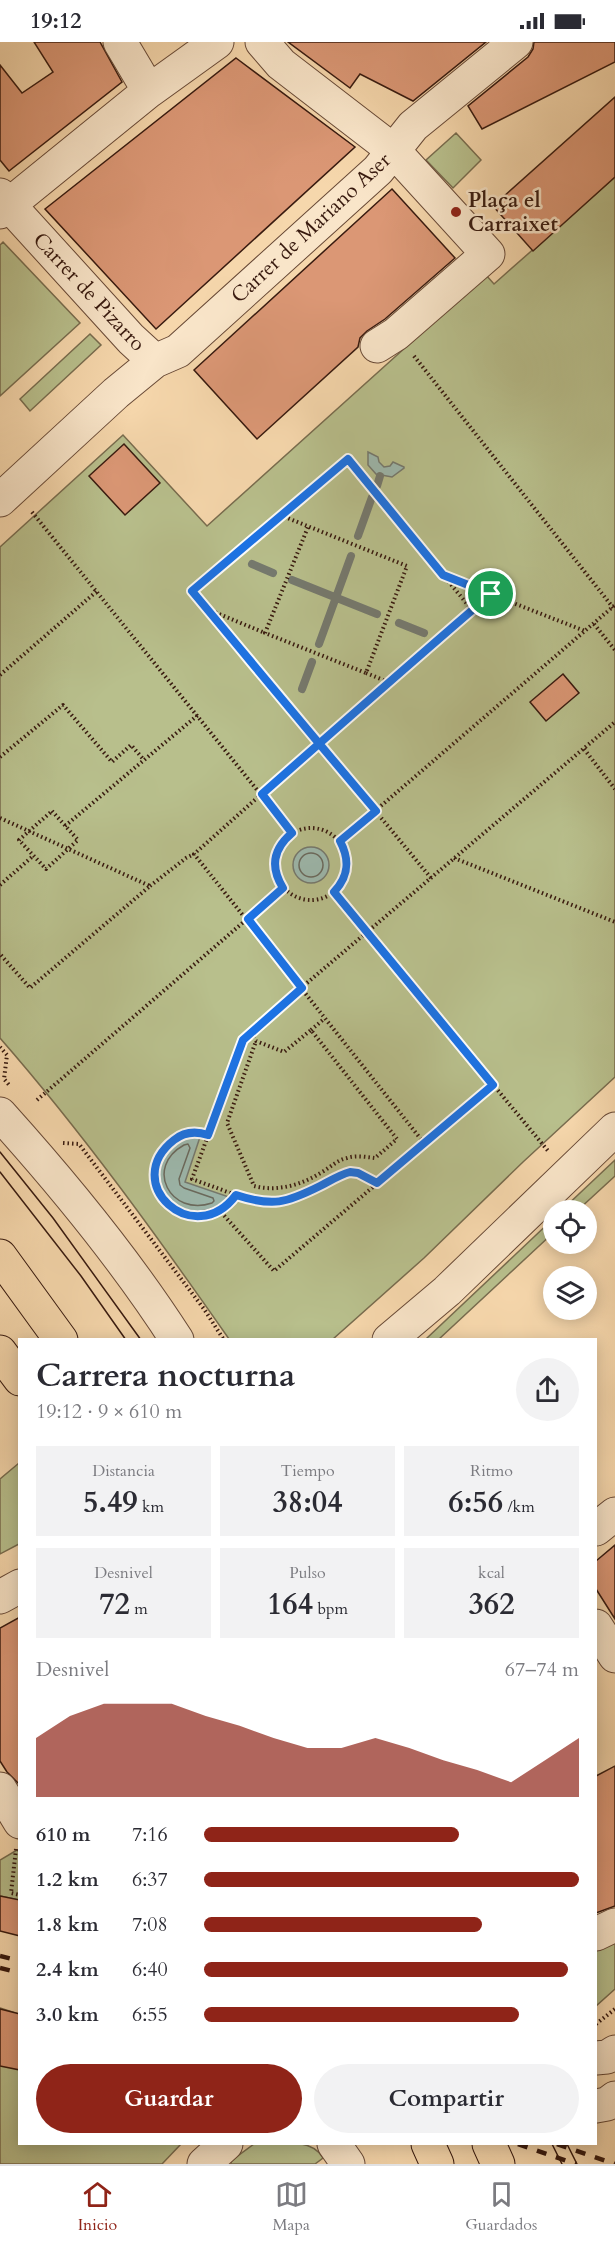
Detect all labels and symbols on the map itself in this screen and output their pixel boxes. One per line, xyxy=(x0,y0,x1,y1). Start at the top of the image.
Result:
street label: Carrer de Mariano Aser xyxy=(225,146,398,310)
place label: Plaça el Carraixet xyxy=(468,186,559,239)
marker: Plaça el Carraixet xyxy=(449,205,463,219)
street label: Carrer de Pizarro xyxy=(26,226,152,358)
pin xyxy=(465,568,516,619)

